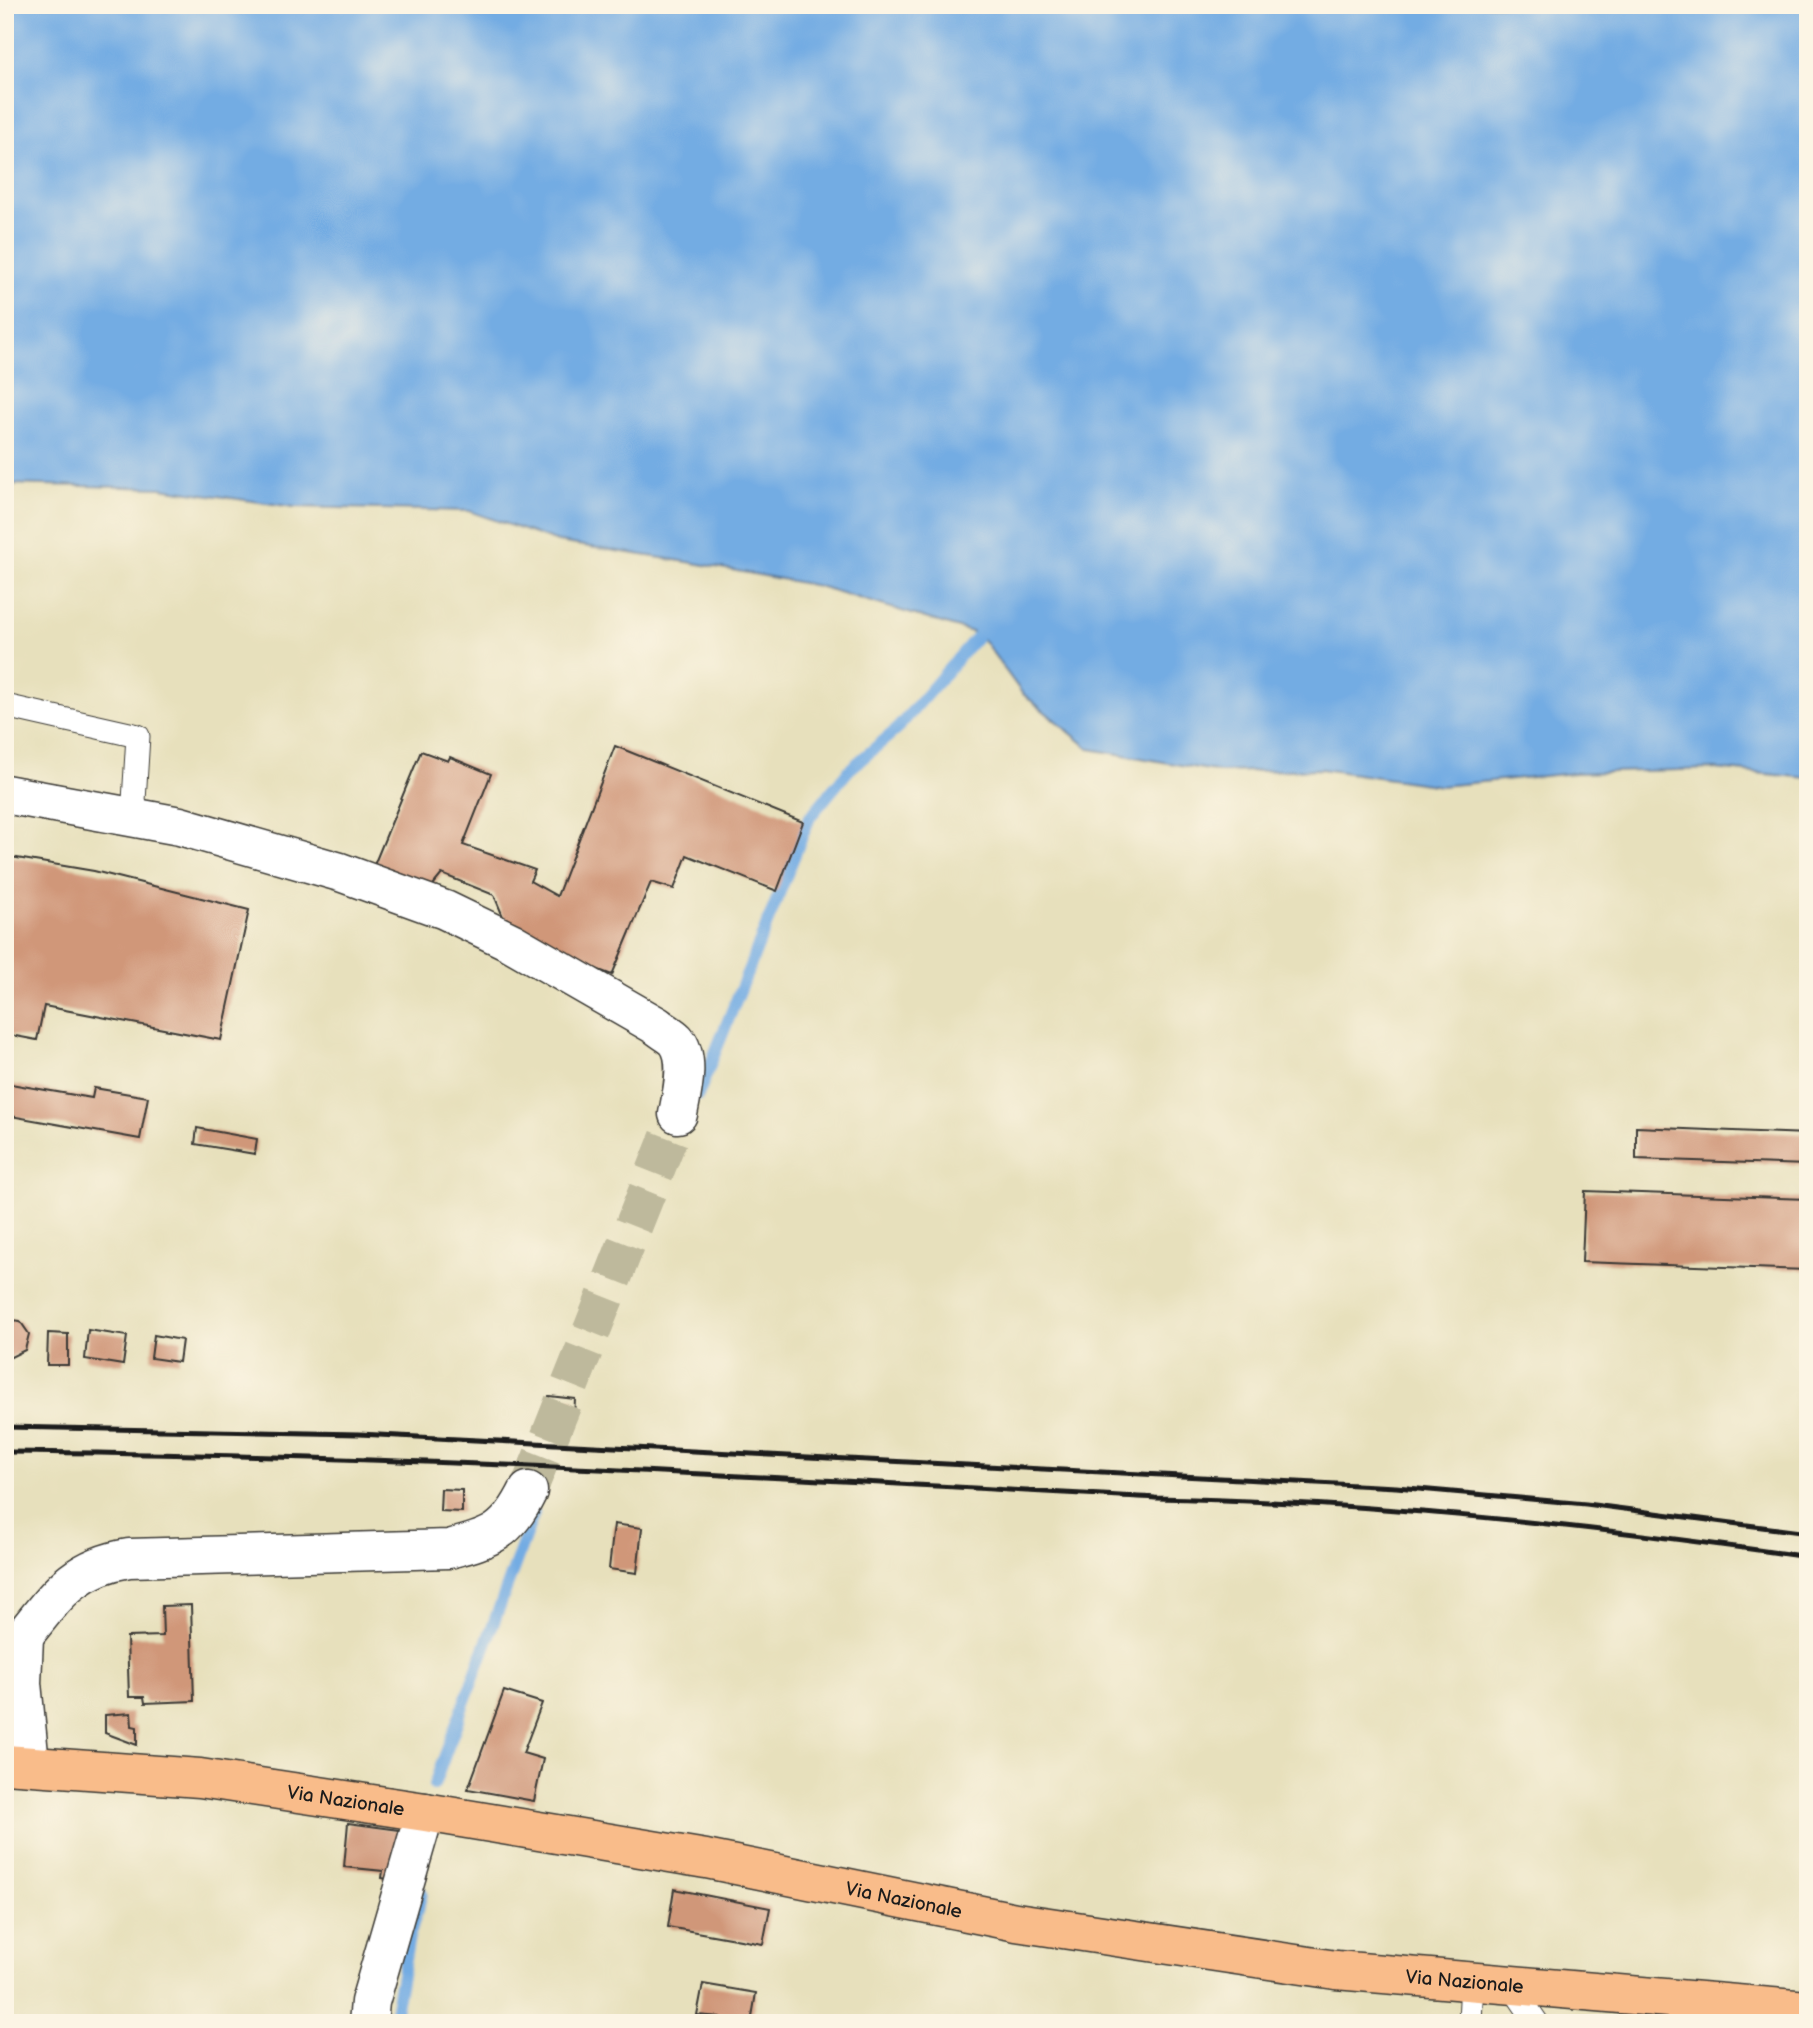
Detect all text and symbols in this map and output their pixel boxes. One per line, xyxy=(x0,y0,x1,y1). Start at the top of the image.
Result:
street label: Via Nazionale xyxy=(285,1781,406,1822)
street label: Via Nazionale xyxy=(843,1878,964,1924)
street label: Via Nazionale xyxy=(1405,1966,1524,1999)

